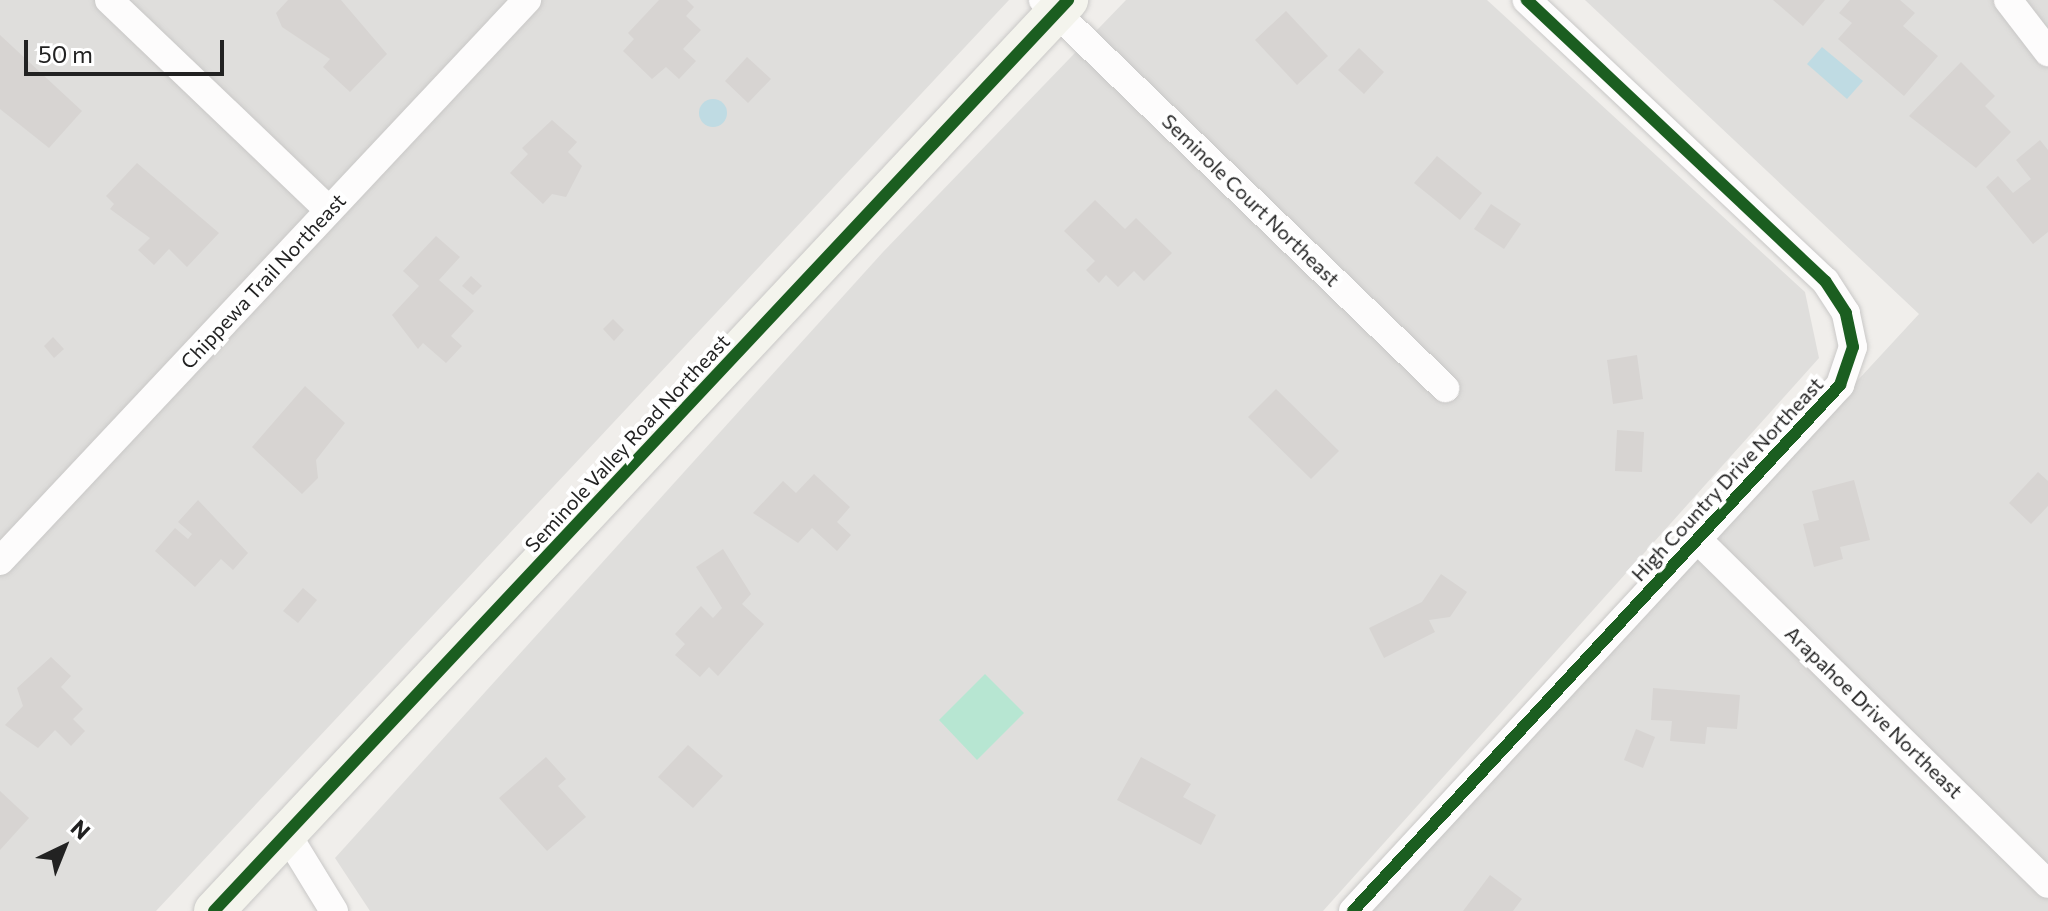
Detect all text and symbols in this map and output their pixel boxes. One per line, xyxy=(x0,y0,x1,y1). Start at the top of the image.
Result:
scale bar xyxy=(28,24,228,74)
text: 50 m xyxy=(38,39,93,68)
street label: Seminole Court Northeast xyxy=(1157,109,1345,291)
street label: Chippewa Trail Northeast xyxy=(176,188,350,374)
street label: Seminole Valley Road Northeast xyxy=(520,329,734,557)
street label: High Country Drive Northeast xyxy=(1626,372,1828,586)
street label: Arapahoe Drive Northeast xyxy=(1780,621,1968,803)
north arrow xyxy=(24,807,104,887)
text: N xyxy=(65,814,96,845)

